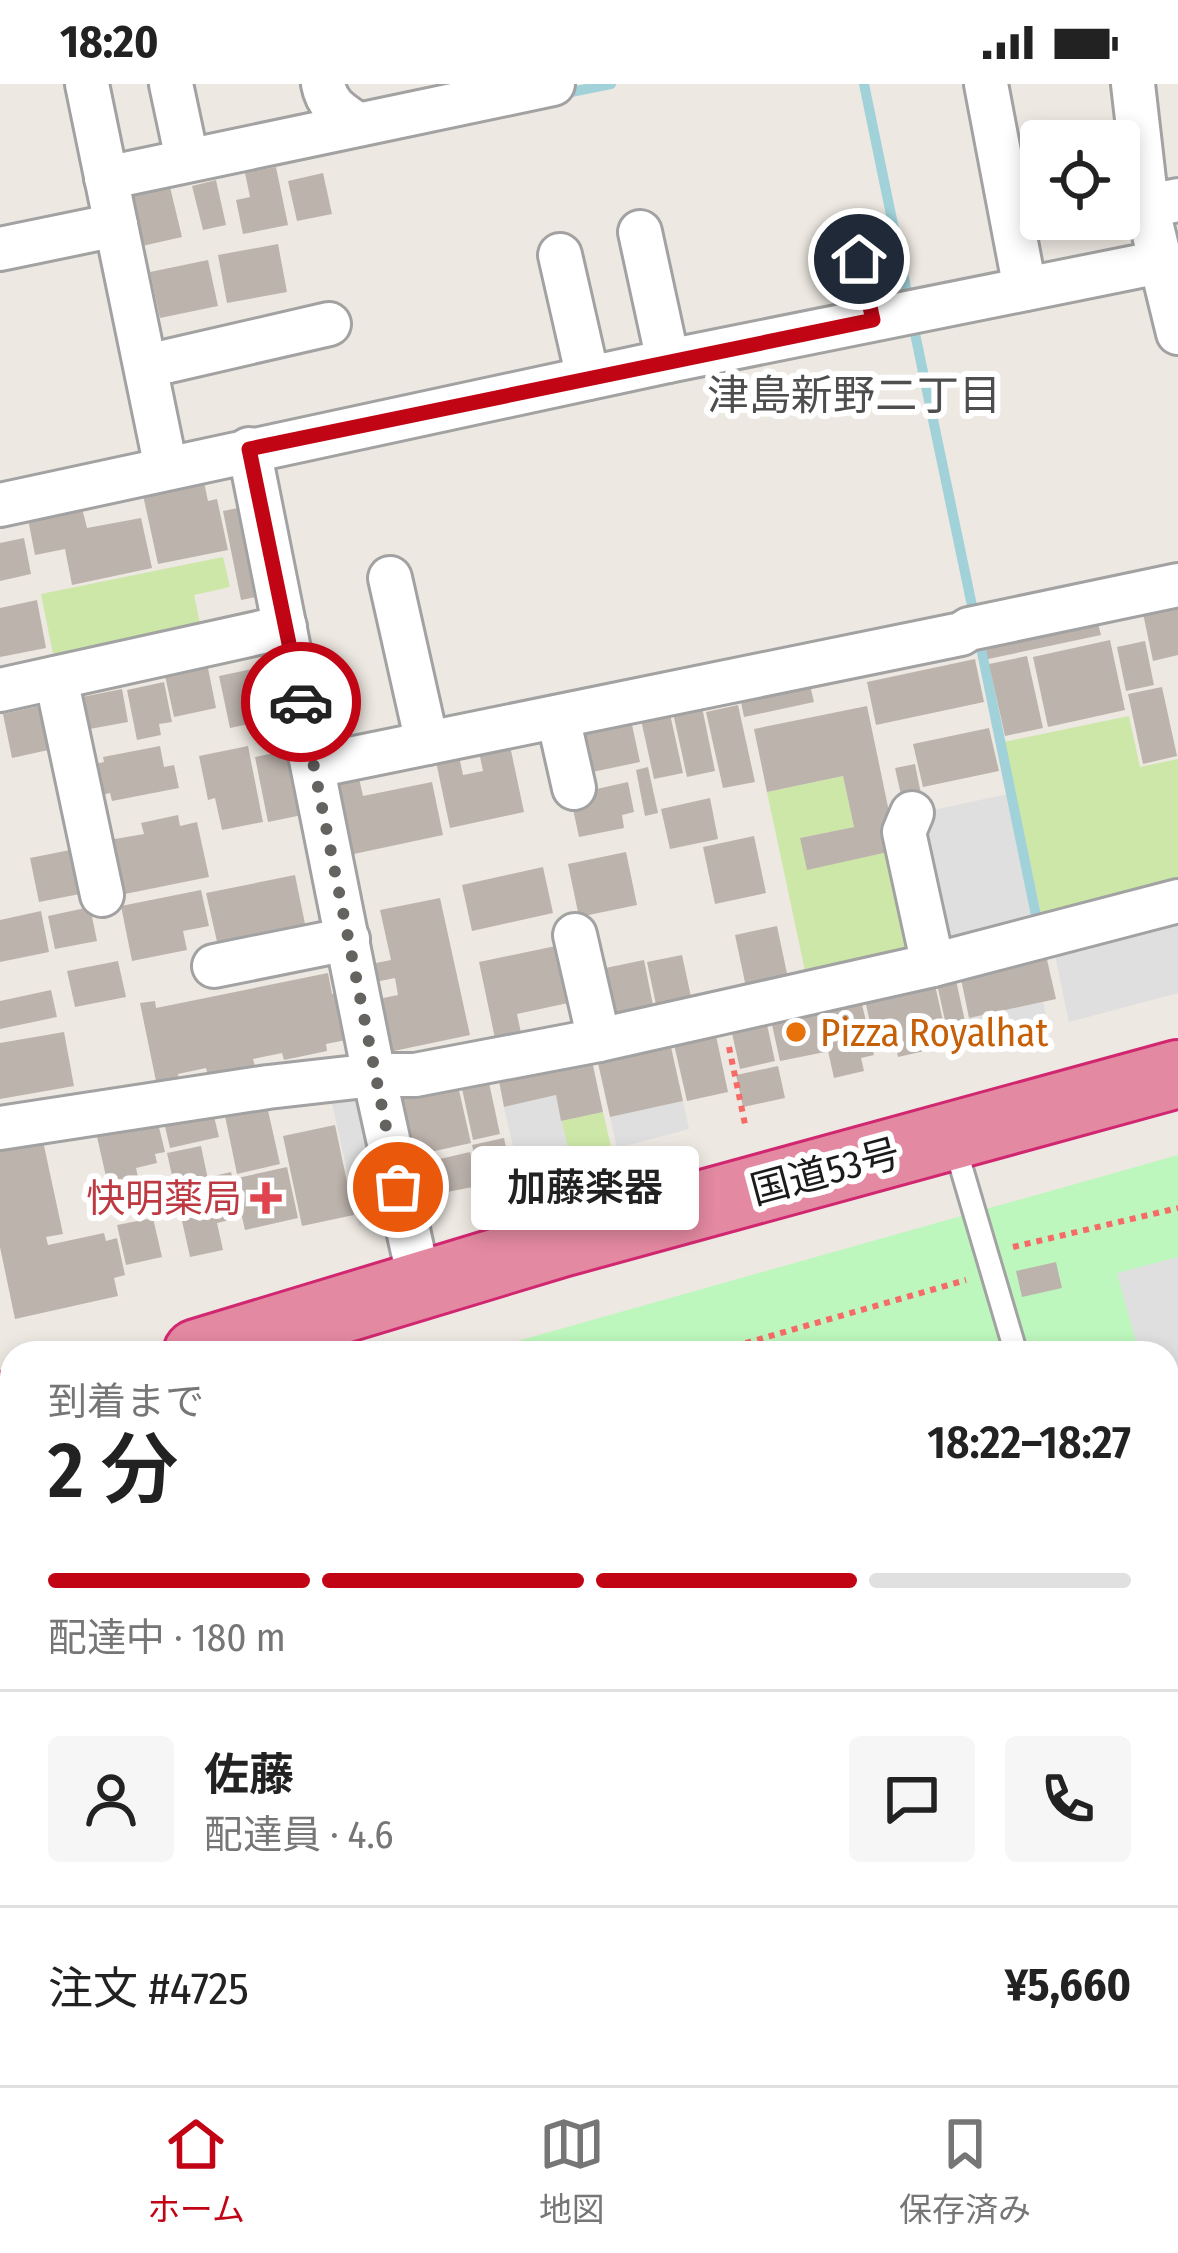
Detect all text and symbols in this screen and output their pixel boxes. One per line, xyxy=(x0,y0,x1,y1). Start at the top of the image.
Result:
text: 18:20 xyxy=(60,15,159,69)
map controls xyxy=(1020,120,1140,240)
button: locate xyxy=(1020,120,1140,240)
pin xyxy=(808,208,910,310)
icon: home xyxy=(826,226,892,292)
district label: 津島新野二丁目 xyxy=(707,371,1001,421)
courier xyxy=(241,642,361,762)
icon: car xyxy=(268,669,334,735)
place label: Pizza Royalhat xyxy=(820,1010,1048,1056)
marker: Pizza Royalhat xyxy=(783,1019,809,1045)
street label: 国道53号 xyxy=(746,1130,905,1214)
pin xyxy=(347,1136,449,1238)
callout: 加藤楽器 xyxy=(470,1145,698,1229)
icon: bag xyxy=(365,1154,431,1220)
text: 加藤楽器 xyxy=(507,1165,663,1211)
place label: 快明薬局 xyxy=(86,1176,242,1222)
marker: 快明薬局 xyxy=(253,1185,279,1211)
text: 到着まで xyxy=(48,1379,204,1425)
text: 18:22–18:27 xyxy=(927,1416,1131,1470)
text: 2 分 xyxy=(48,1424,179,1518)
text: 配達中 · 180 m xyxy=(48,1615,286,1661)
button: person xyxy=(48,1736,174,1862)
button: chat xyxy=(849,1736,975,1862)
button: phone xyxy=(1005,1736,1131,1862)
text: 佐藤 xyxy=(204,1748,294,1802)
text: 配達員 · 4.6 xyxy=(204,1812,394,1858)
text: ¥5,660 xyxy=(1005,1958,1131,2012)
text: 注文 #4725 xyxy=(48,1962,249,2016)
tab: ホーム xyxy=(147,2111,245,2231)
tab: 地図 xyxy=(539,2111,605,2231)
tab: 保存済み xyxy=(899,2111,1031,2231)

